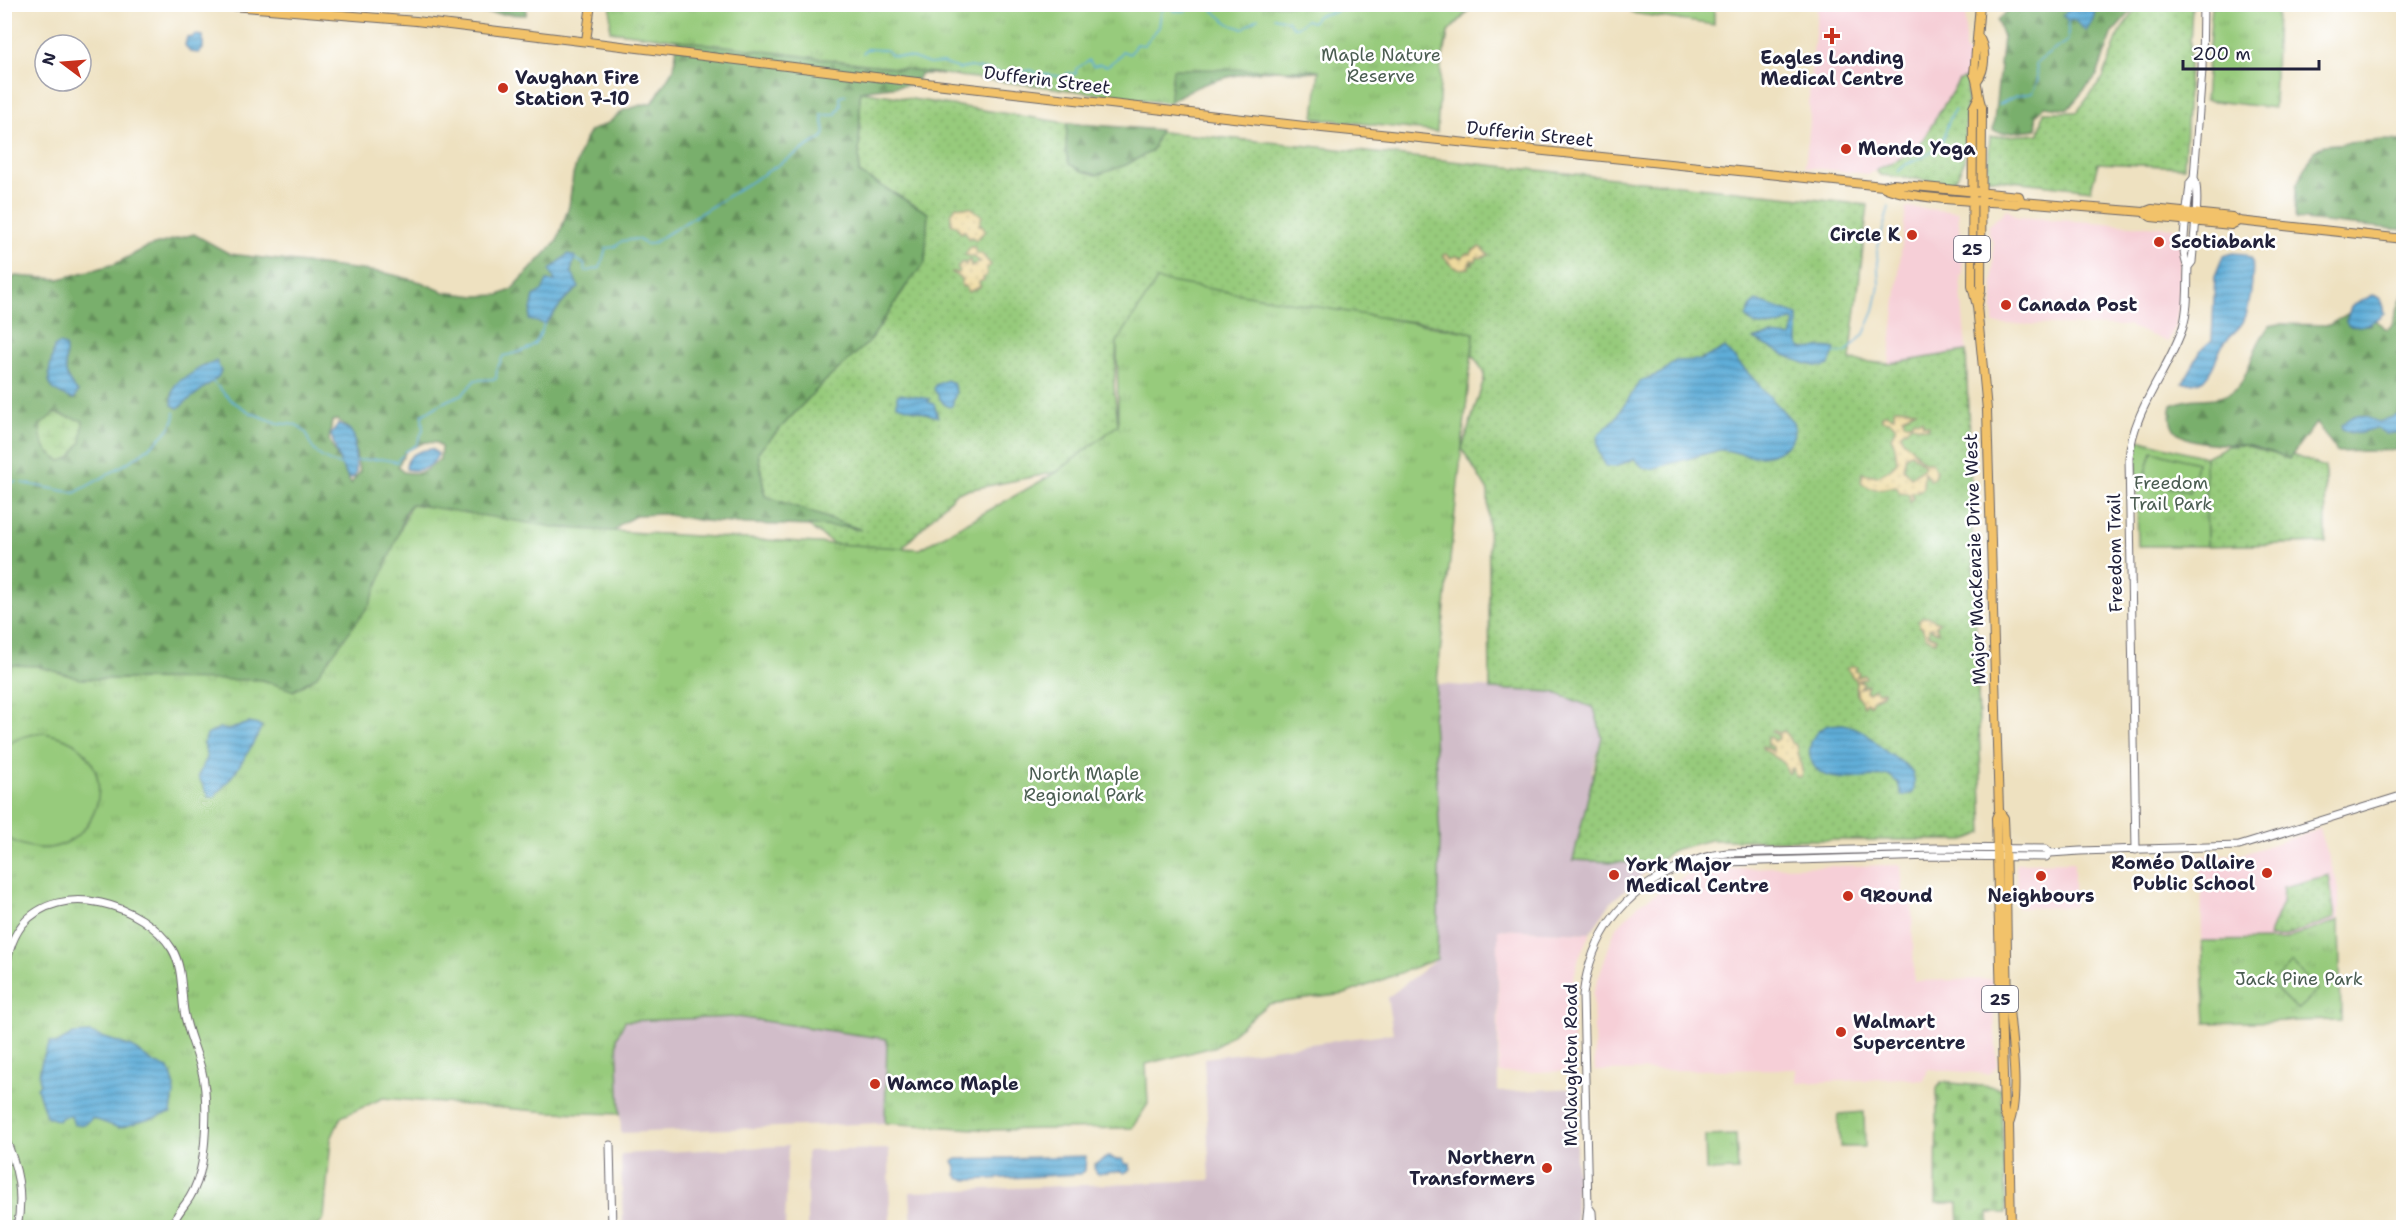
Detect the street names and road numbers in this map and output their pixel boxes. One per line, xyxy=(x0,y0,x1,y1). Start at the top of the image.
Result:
street label: Dufferin Street xyxy=(982,60,1112,100)
street label: Dufferin Street xyxy=(1465,115,1595,153)
road number: 25 xyxy=(1954,236,1990,262)
street label: Major MacKenzie Drive West xyxy=(1959,433,1991,685)
street label: Freedom Trail xyxy=(2102,493,2128,613)
street label: McNaughton Road xyxy=(1559,983,1583,1147)
road number: 25 xyxy=(1982,986,2018,1012)

